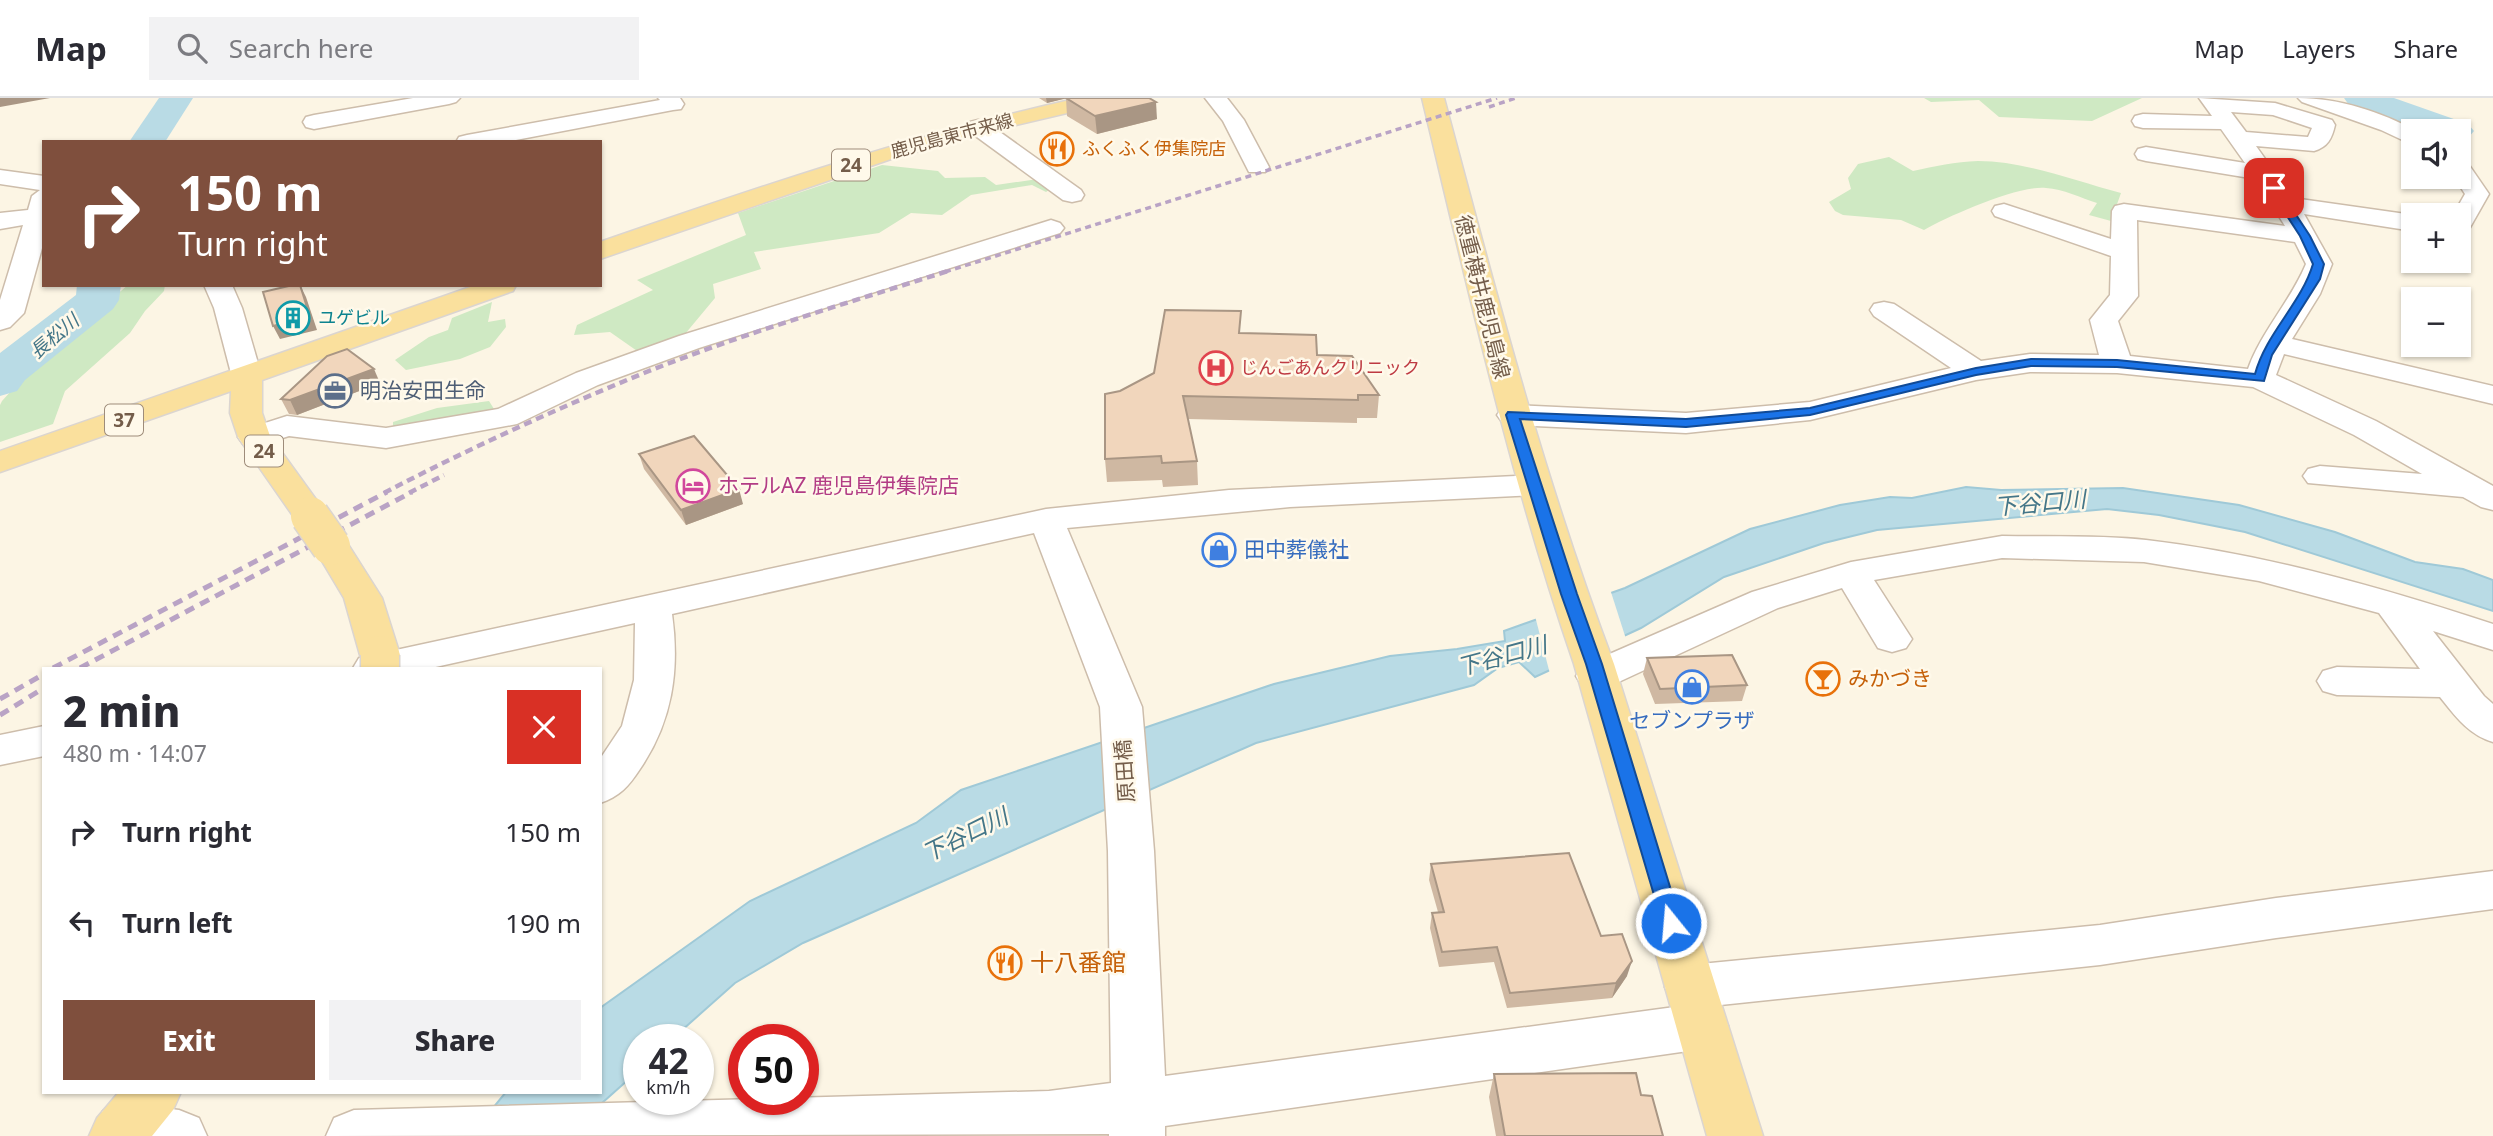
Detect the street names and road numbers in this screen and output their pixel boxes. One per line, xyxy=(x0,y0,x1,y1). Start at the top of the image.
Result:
street label: 鹿児島東市来線 xyxy=(888,107,1016,163)
road number: 24 xyxy=(832,150,870,180)
street label: 徳重横井鹿児島線 xyxy=(1449,212,1517,382)
road number: 37 xyxy=(105,404,143,436)
road number: 24 xyxy=(245,436,283,466)
street label: 原田橋 xyxy=(1108,739,1140,803)

